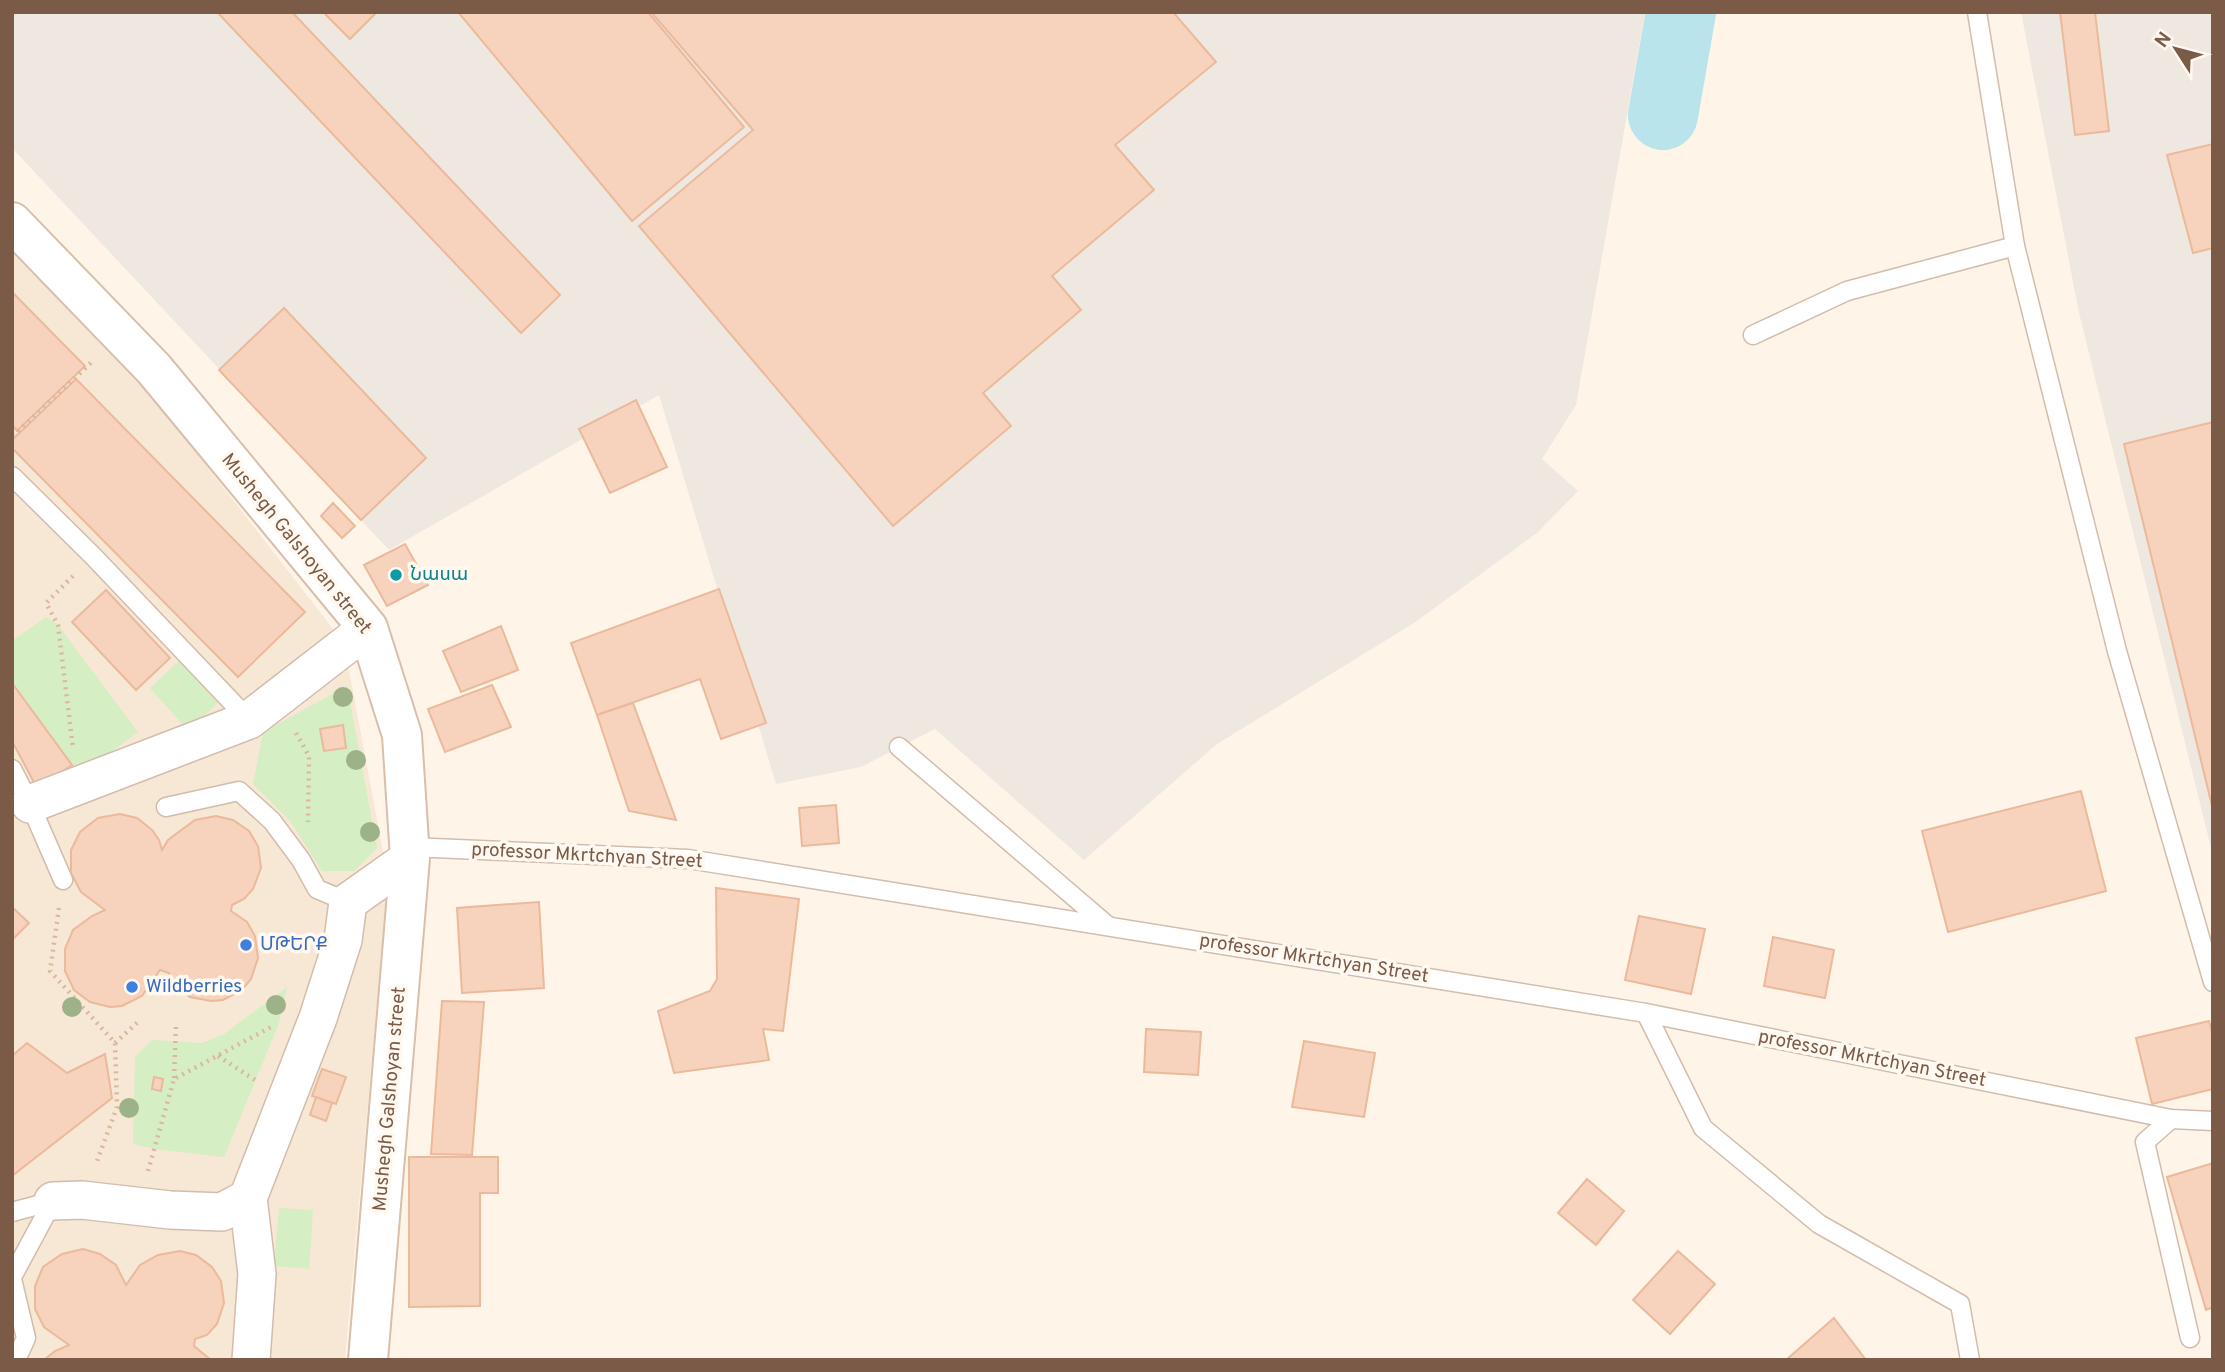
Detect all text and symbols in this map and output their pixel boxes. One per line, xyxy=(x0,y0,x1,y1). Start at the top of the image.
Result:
north arrow xyxy=(2141,14,2211,84)
text: N xyxy=(2150,28,2178,53)
street label: Mushegh Galshoyan street xyxy=(216,449,376,639)
place label: Նասա xyxy=(410,563,468,587)
marker: Նասա xyxy=(388,567,404,583)
street label: professor Mkrtchyan Street xyxy=(471,838,703,874)
street label: professor Mkrtchyan Street xyxy=(1198,929,1430,989)
place label: ՄԹԵՐՔ xyxy=(260,933,328,957)
marker: ՄԹԵՐՔ xyxy=(238,937,254,953)
place label: Wildberries xyxy=(146,975,242,999)
marker: Wildberries xyxy=(124,979,140,995)
street label: Mushegh Galshoyan street xyxy=(368,986,412,1212)
street label: professor Mkrtchyan Street xyxy=(1756,1025,1988,1093)

